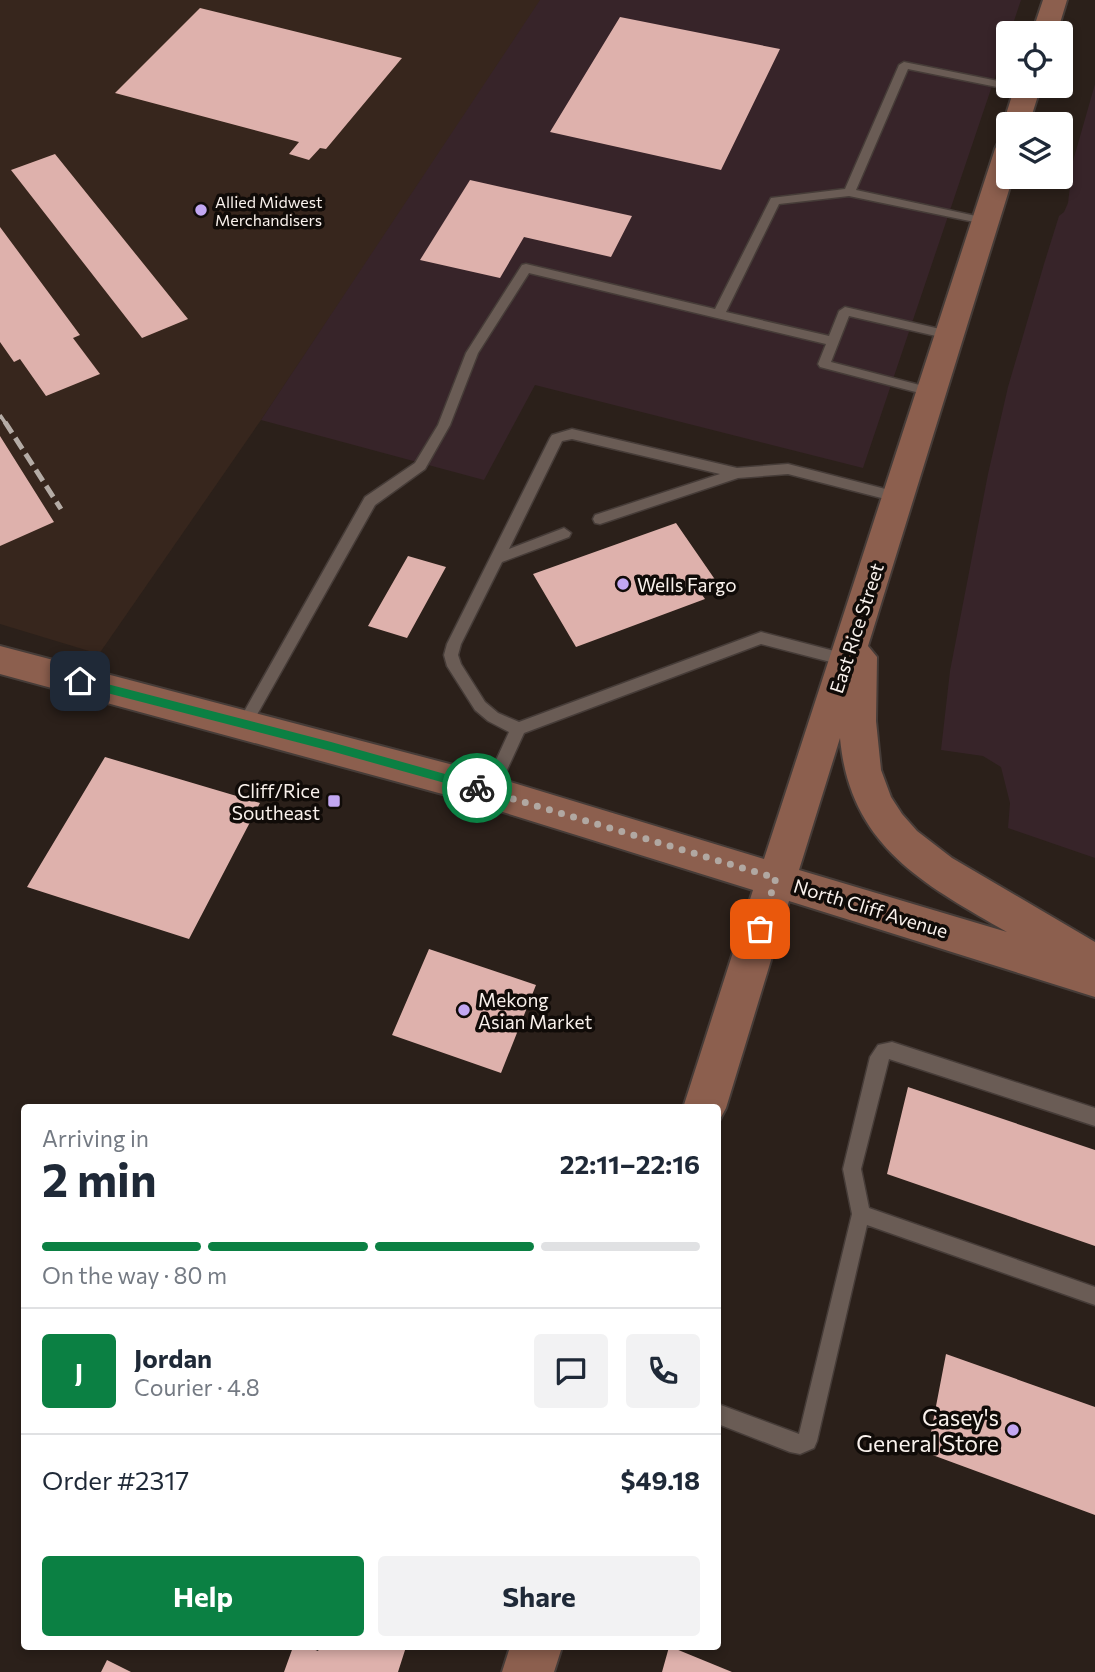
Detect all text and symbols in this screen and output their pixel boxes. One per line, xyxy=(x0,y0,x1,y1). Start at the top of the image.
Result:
map controls xyxy=(996,21,1073,189)
button: locate xyxy=(996,21,1073,98)
button: layers xyxy=(996,112,1073,189)
place label: Allied Midwest Merchandisers xyxy=(215,192,323,229)
marker: Allied Midwest Merchandisers xyxy=(193,202,209,218)
street label: East Rice Street xyxy=(824,560,888,696)
place label: Wells Fargo xyxy=(637,573,737,596)
marker: Wells Fargo xyxy=(615,576,631,592)
pin xyxy=(50,651,110,711)
icon: home xyxy=(61,662,99,700)
courier xyxy=(442,753,512,823)
icon: bike xyxy=(458,769,496,807)
place label: Cliff/Rice Southeast xyxy=(232,779,320,824)
marker: Cliff/Rice Southeast xyxy=(326,793,342,809)
street label: North Cliff Avenue xyxy=(791,874,951,942)
pin xyxy=(730,899,790,959)
icon: bag xyxy=(741,910,779,948)
place label: Mekong Asian Market xyxy=(478,988,592,1033)
marker: Mekong Asian Market xyxy=(456,1002,472,1018)
text: Arriving in xyxy=(42,1124,149,1152)
text: 22:11–22:16 xyxy=(560,1148,700,1179)
text: 2 min xyxy=(42,1150,157,1206)
text: On the way · 80 m xyxy=(42,1261,227,1289)
button: chat xyxy=(534,1334,608,1408)
button: phone xyxy=(626,1334,700,1408)
text: Jordan xyxy=(134,1342,212,1373)
text: J xyxy=(75,1356,83,1387)
text: Courier · 4.8 xyxy=(134,1373,260,1401)
place label: Casey's General Store xyxy=(856,1403,999,1457)
marker: Casey's General Store xyxy=(1005,1422,1021,1438)
text: Order #2317 xyxy=(42,1464,189,1495)
text: $49.18 xyxy=(621,1464,700,1495)
button: Help xyxy=(42,1556,364,1636)
button: Share xyxy=(378,1556,700,1636)

